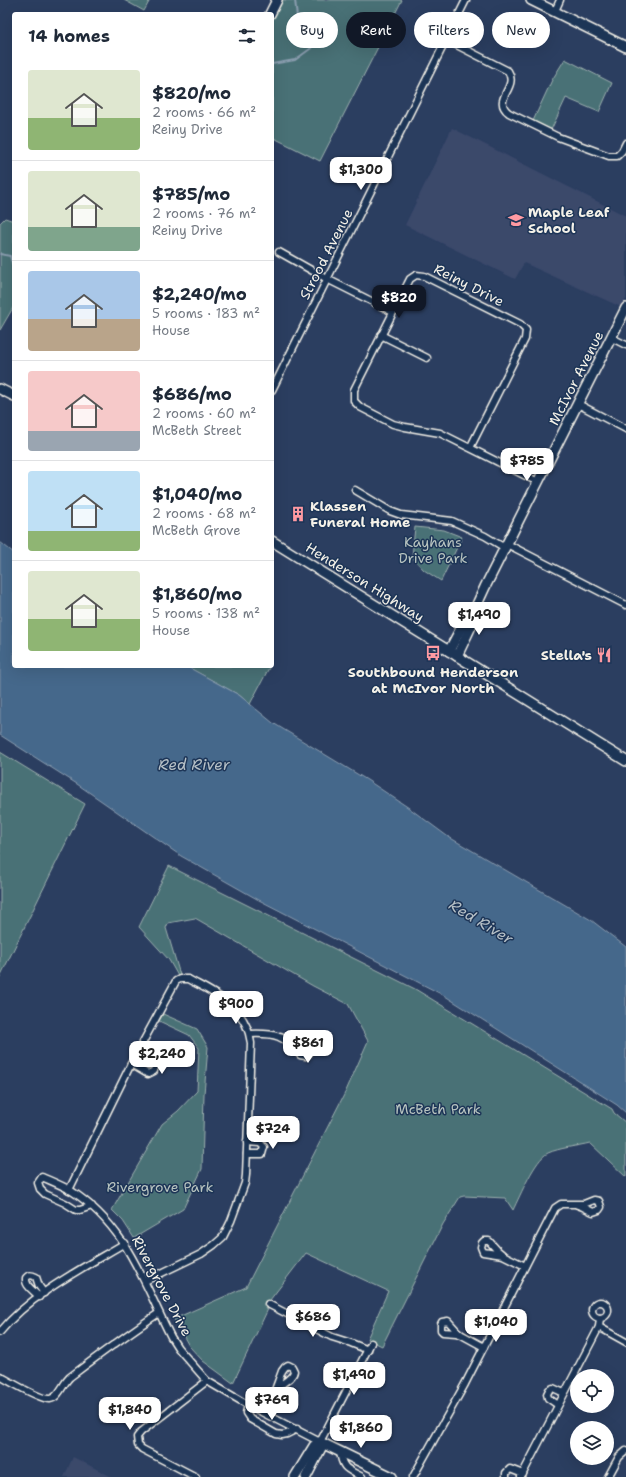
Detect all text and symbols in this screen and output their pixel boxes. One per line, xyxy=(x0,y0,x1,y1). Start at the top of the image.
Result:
chip: Buy xyxy=(286,12,338,48)
chip: Rent xyxy=(346,12,406,48)
chip: Filters xyxy=(414,12,484,48)
chip: New xyxy=(492,12,550,48)
text: 14 homes xyxy=(28,25,110,47)
icon: filters xyxy=(236,25,258,47)
text: $820/mo xyxy=(152,82,231,104)
icon: home xyxy=(60,86,108,134)
text: 2 rooms · 66 m² xyxy=(152,104,256,121)
text: Reiny Drive xyxy=(152,121,223,138)
pin: $1,300 xyxy=(328,157,394,191)
text: $1,300 xyxy=(339,161,383,178)
text: $785/mo xyxy=(152,183,230,205)
icon: home xyxy=(60,187,108,235)
place label: Maple Leaf School xyxy=(528,203,610,237)
text: 2 rooms · 76 m² xyxy=(152,205,256,222)
street label: Strood Avenue xyxy=(295,206,357,302)
school or university icon: Maple Leaf School xyxy=(507,211,525,229)
text: Reiny Drive xyxy=(152,222,223,239)
street label: Reiny Drive xyxy=(431,260,507,310)
text: $2,240/mo xyxy=(152,283,247,305)
pin: $820 xyxy=(375,285,423,319)
icon: home xyxy=(60,287,108,335)
text: $820 xyxy=(381,289,417,306)
text: 5 rooms · 183 m² xyxy=(152,305,260,322)
text: House xyxy=(152,322,190,339)
street label: McIvor Avenue xyxy=(544,328,608,428)
text: $686/mo xyxy=(152,383,232,405)
icon: home xyxy=(60,387,108,435)
text: 2 rooms · 60 m² xyxy=(152,405,256,422)
text: McBeth Street xyxy=(152,422,242,439)
pin: $785 xyxy=(503,448,551,482)
text: $785 xyxy=(510,452,544,469)
text: $1,040/mo xyxy=(152,483,242,505)
icon: home xyxy=(60,487,108,535)
place label: Klassen Funeral Home xyxy=(310,497,410,531)
text: 2 rooms · 68 m² xyxy=(152,505,256,522)
building icon: Klassen Funeral Home xyxy=(289,505,307,523)
text: McBeth Grove xyxy=(152,522,241,539)
park label: Kayhans Drive Park xyxy=(398,533,468,567)
street label: Henderson Highway xyxy=(302,538,428,626)
text: $1,860/mo xyxy=(152,583,242,605)
icon: home xyxy=(60,587,108,635)
pin: $1,490 xyxy=(446,602,512,636)
text: 5 rooms · 138 m² xyxy=(152,605,260,622)
text: $1,490 xyxy=(457,606,501,623)
text: House xyxy=(152,622,190,639)
bus stop icon: Southbound Henderson at McIvor North xyxy=(424,644,442,662)
place label: Stella's xyxy=(541,646,592,664)
restaurant icon: Stella's xyxy=(595,646,613,664)
place label: Southbound Henderson at McIvor North xyxy=(348,663,518,697)
water label: Red River xyxy=(158,755,231,775)
water label: Red River xyxy=(445,895,518,949)
pin: $900 xyxy=(212,991,260,1025)
text: $900 xyxy=(218,995,254,1012)
pin: $861 xyxy=(284,1030,332,1064)
text: $861 xyxy=(292,1034,324,1051)
pin: $2,240 xyxy=(129,1041,195,1075)
text: $2,240 xyxy=(138,1045,186,1062)
park label: McBeth Park xyxy=(395,1100,481,1118)
pin: $724 xyxy=(249,1116,297,1150)
text: $724 xyxy=(256,1120,290,1137)
park label: Rivergrove Park xyxy=(107,1178,214,1196)
street label: Rivergrove Drive xyxy=(128,1233,196,1339)
pin: $686 xyxy=(289,1304,337,1338)
text: $686 xyxy=(295,1308,331,1325)
pin: $1,040 xyxy=(463,1309,529,1343)
text: $1,040 xyxy=(474,1313,518,1330)
pin: $1,490 xyxy=(321,1362,387,1396)
text: $1,490 xyxy=(332,1366,376,1383)
map controls xyxy=(570,1369,614,1465)
button: locate xyxy=(570,1369,614,1413)
pin: $769 xyxy=(248,1387,296,1421)
text: $769 xyxy=(254,1391,290,1408)
pin: $1,840 xyxy=(97,1397,163,1431)
text: $1,840 xyxy=(108,1401,152,1418)
pin: $1,860 xyxy=(328,1415,394,1449)
text: $1,860 xyxy=(339,1419,383,1436)
button: layers xyxy=(570,1421,614,1465)

